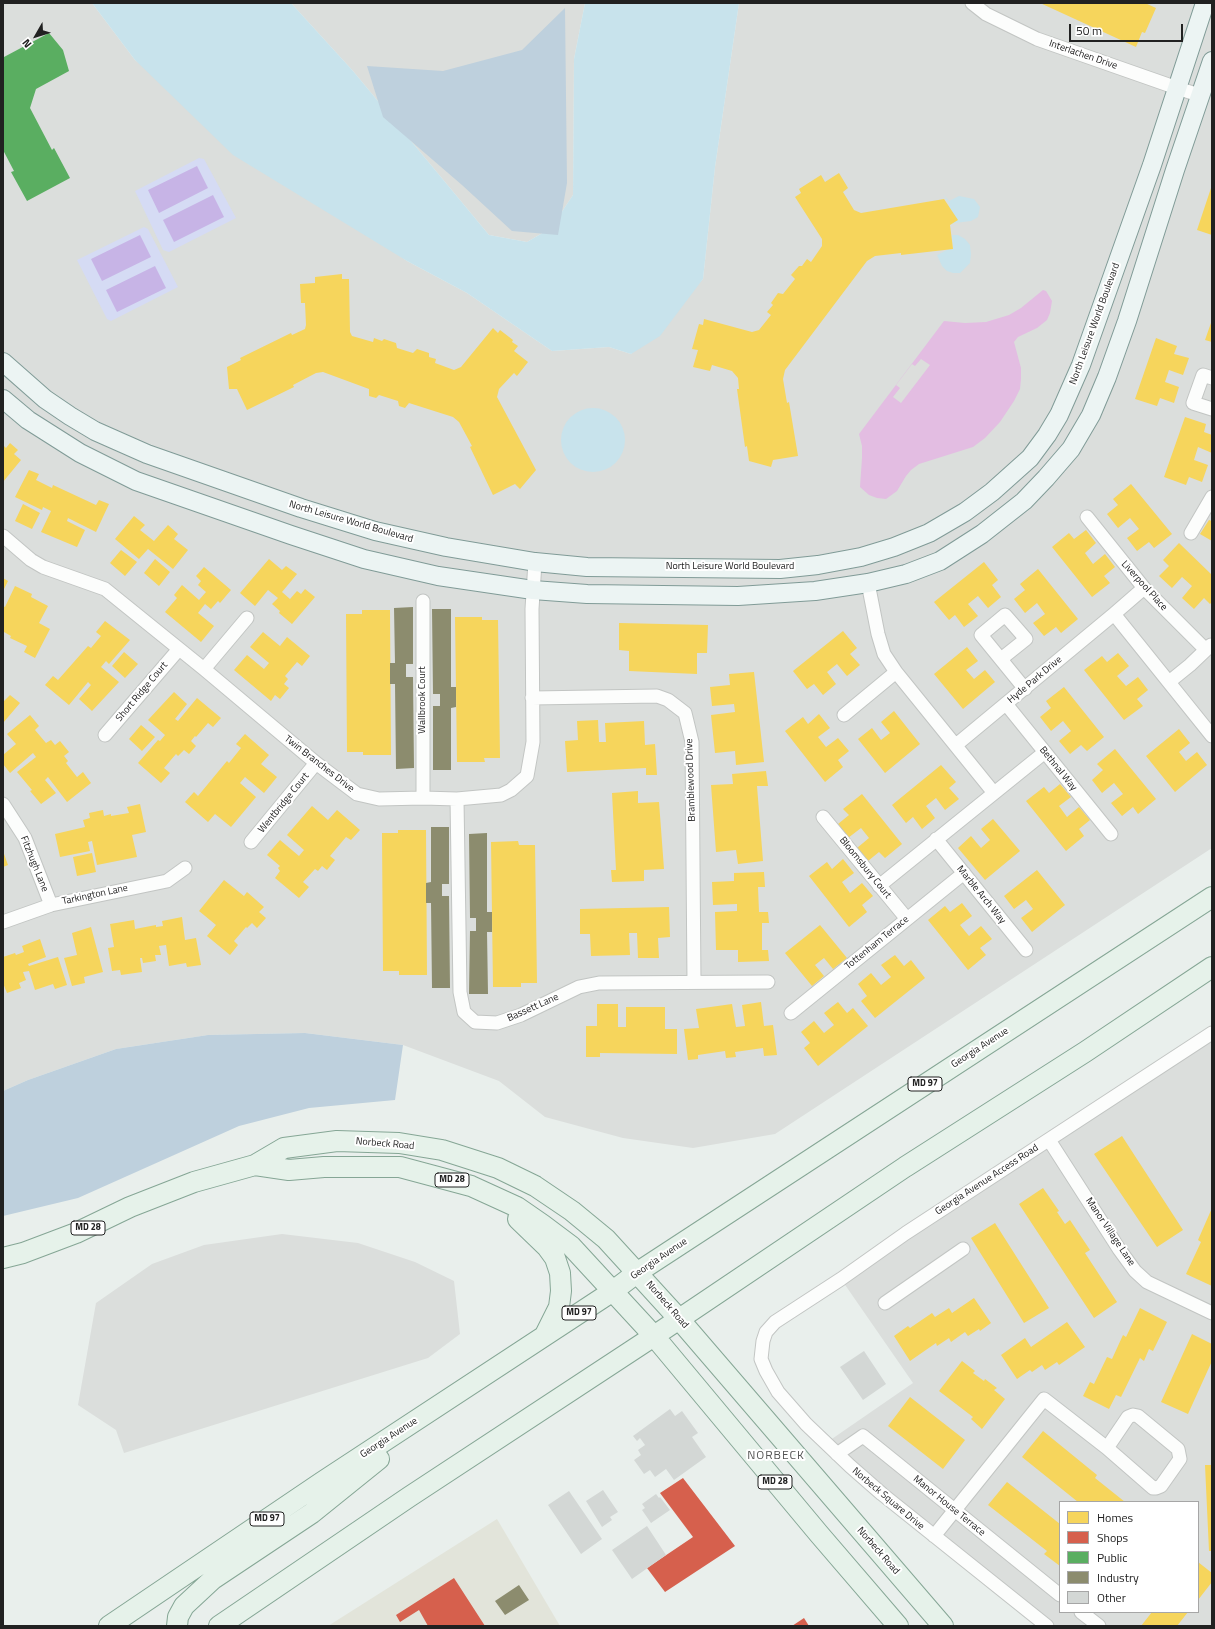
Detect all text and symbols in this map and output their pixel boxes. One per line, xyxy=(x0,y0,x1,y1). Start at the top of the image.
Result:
north arrow xyxy=(16,16,56,56)
scale bar xyxy=(1071,16,1185,42)
text: 50 m xyxy=(1076,21,1102,40)
text: N xyxy=(18,36,35,52)
street label: Interlachen Drive xyxy=(1047,38,1119,72)
street label: North Leisure World Boulevard xyxy=(1067,261,1123,387)
street label: North Leisure World Boulevard xyxy=(288,498,414,546)
street label: Liverpool Place xyxy=(1118,559,1170,613)
street label: North Leisure World Boulevard xyxy=(666,561,794,573)
street label: Hyde Park Drive xyxy=(1005,654,1065,706)
street label: Short Ridge Court xyxy=(114,660,170,724)
street label: Wallbrook Court xyxy=(417,666,429,734)
street label: Twin Branches Drive xyxy=(282,733,356,795)
street label: Bramblewood Drive xyxy=(684,738,698,822)
street label: Bethnal Way xyxy=(1037,744,1079,794)
street label: Wentbridge Court xyxy=(256,770,312,836)
street label: Fitzhugh Lane xyxy=(17,834,51,894)
street label: Bloomsbury Court xyxy=(836,835,894,901)
street label: Marble Arch Way xyxy=(954,863,1008,927)
street label: Tarkington Lane xyxy=(61,882,129,908)
street label: Tottenham Terrace xyxy=(843,914,911,972)
street label: Bassett Lane xyxy=(505,991,561,1025)
street label: Georgia Avenue xyxy=(949,1025,1011,1071)
road number: MD 97 xyxy=(908,1077,942,1091)
street label: Norbeck Road xyxy=(355,1135,415,1153)
street label: Georgia Avenue Access Road xyxy=(933,1142,1041,1218)
road number: MD 28 xyxy=(435,1173,469,1187)
street label: Manor Village Lane xyxy=(1083,1195,1137,1269)
road number: MD 28 xyxy=(71,1221,105,1235)
street label: Georgia Avenue xyxy=(628,1236,690,1282)
street label: Norbeck Road xyxy=(643,1279,691,1331)
road number: MD 97 xyxy=(562,1306,596,1320)
street label: Georgia Avenue xyxy=(358,1415,420,1461)
district label: NORBECK xyxy=(747,1449,805,1463)
street label: Norbeck Square Drive xyxy=(849,1465,927,1533)
street label: Manor House Terrace xyxy=(910,1473,988,1539)
road number: MD 28 xyxy=(758,1475,792,1489)
legend xyxy=(1059,1501,1199,1613)
text: Homes xyxy=(1097,1508,1133,1527)
road number: MD 97 xyxy=(250,1512,284,1526)
street label: Norbeck Road xyxy=(854,1525,902,1577)
text: Shops xyxy=(1097,1528,1128,1547)
text: Public xyxy=(1097,1548,1127,1567)
text: Industry xyxy=(1097,1568,1139,1587)
text: Other xyxy=(1097,1588,1126,1607)

